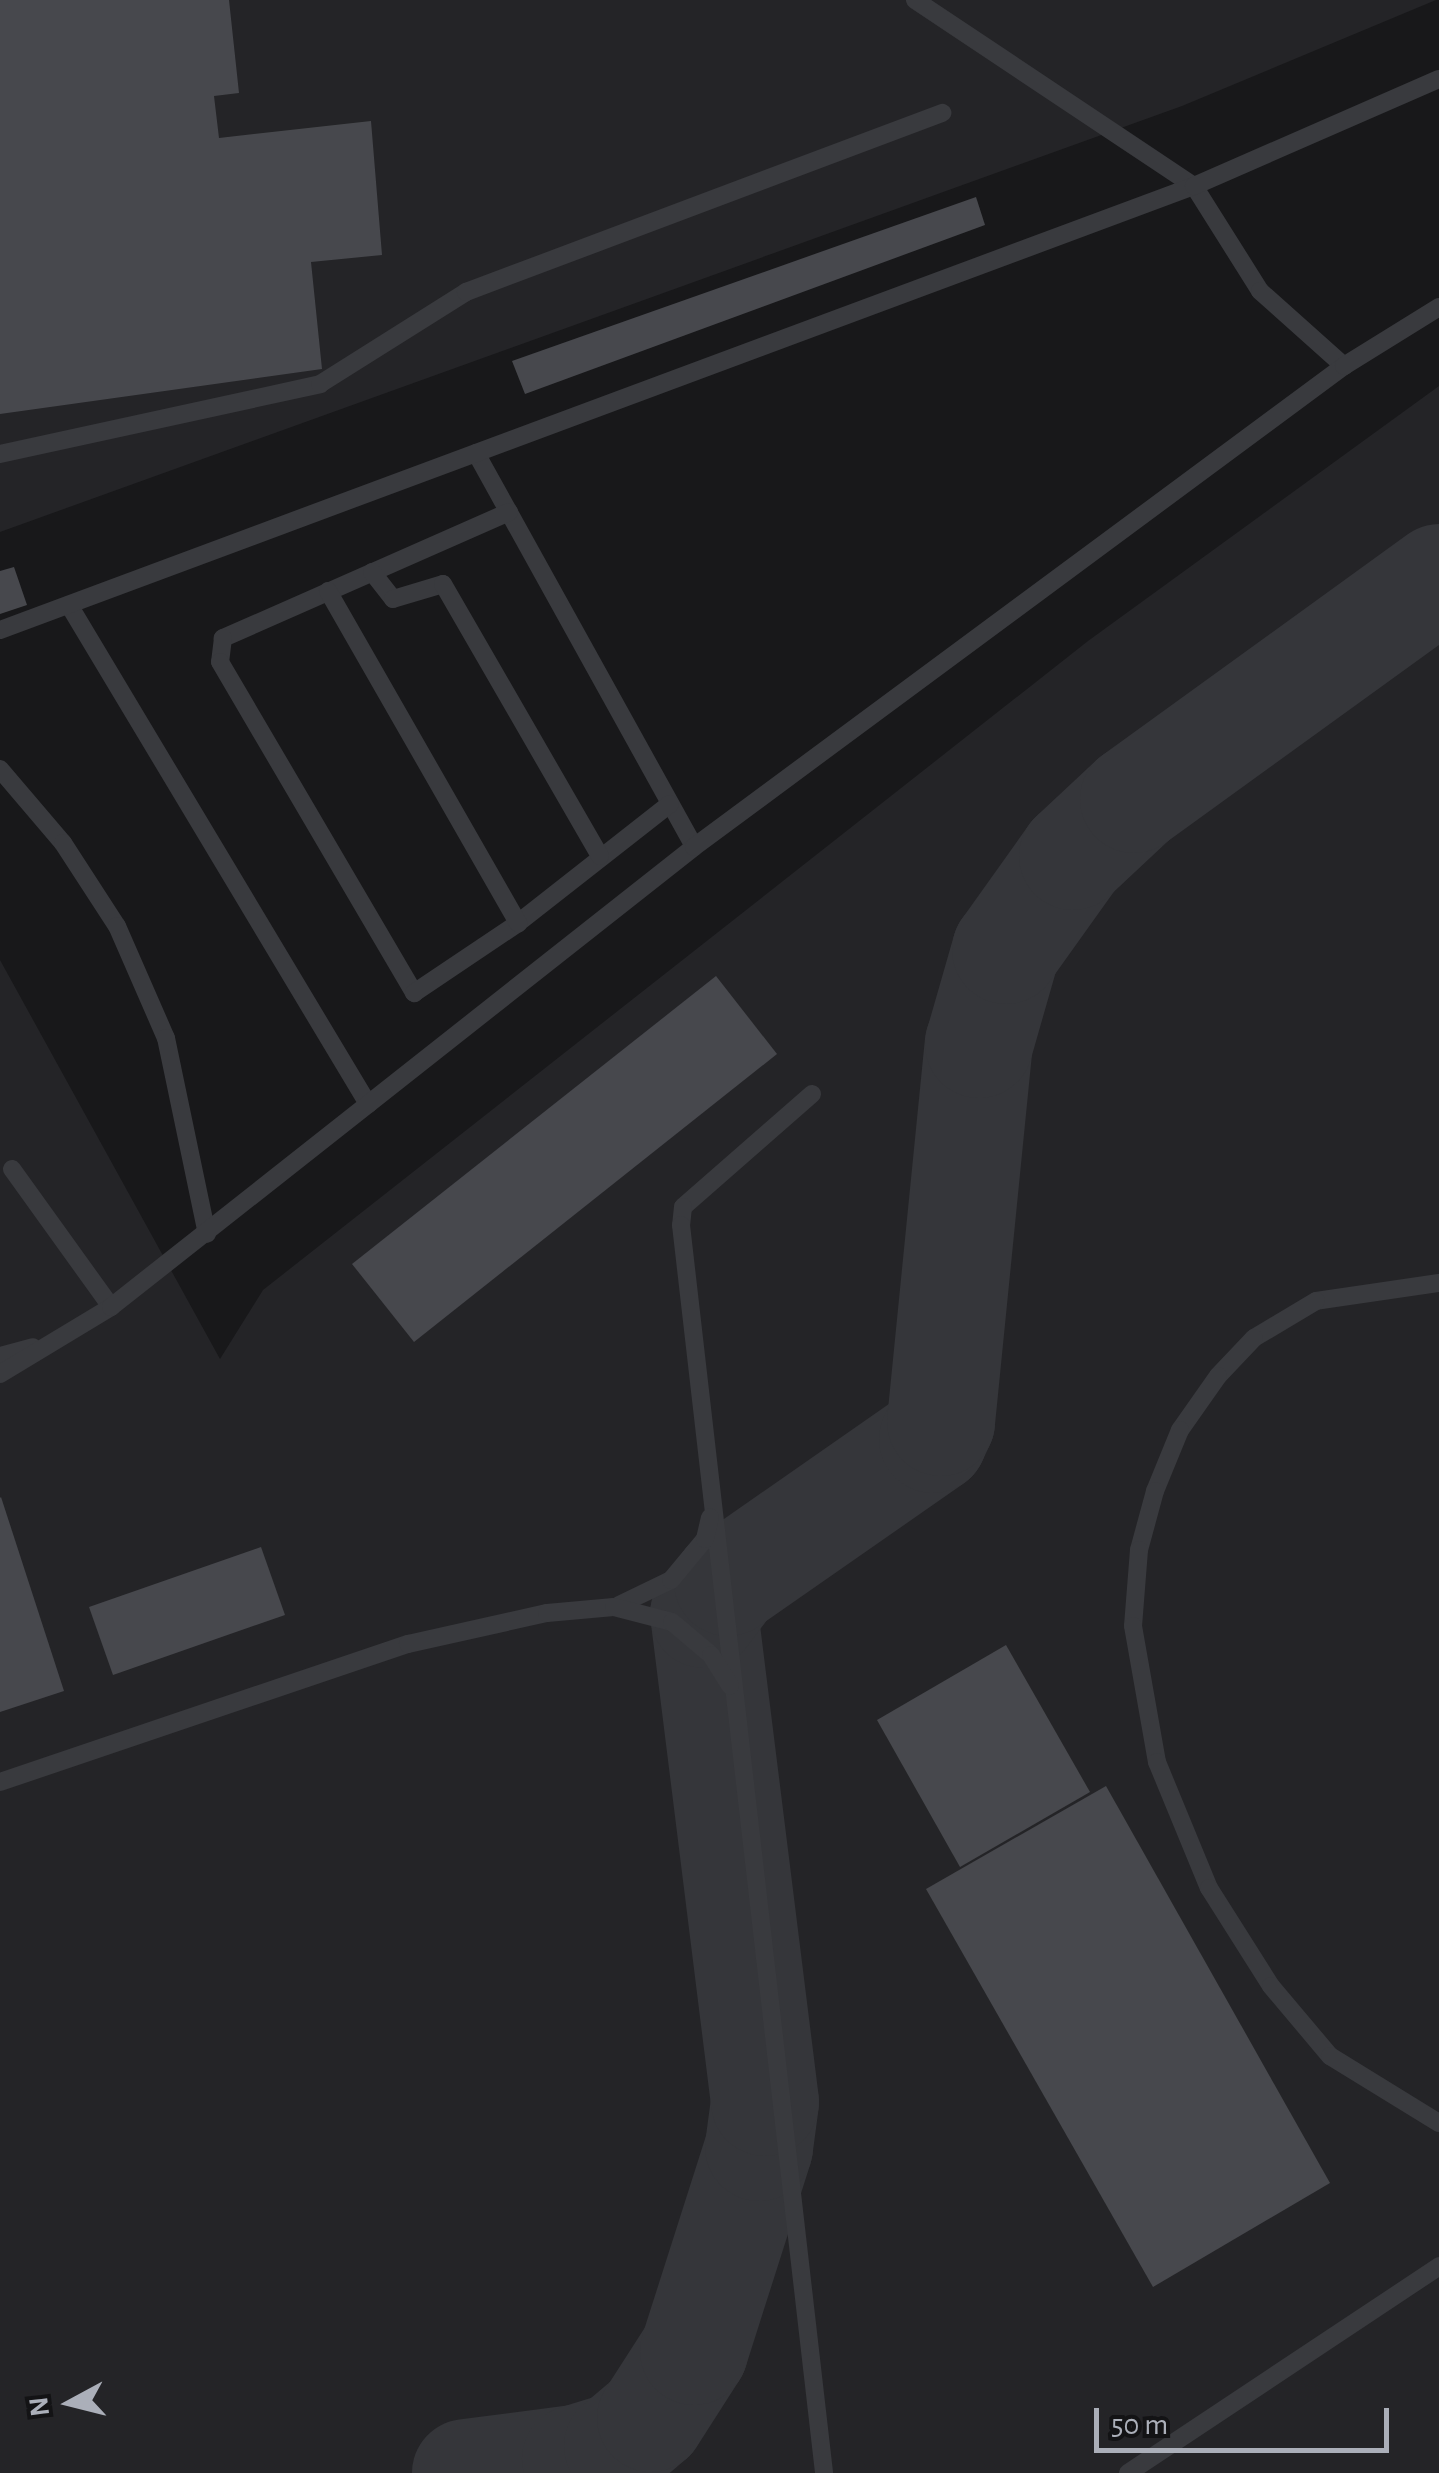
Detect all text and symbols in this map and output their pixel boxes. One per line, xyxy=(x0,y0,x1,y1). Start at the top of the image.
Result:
north arrow xyxy=(20,2353,120,2453)
scale bar xyxy=(1099,2388,1394,2450)
text: N xyxy=(25,2395,55,2418)
text: 50 m xyxy=(1111,2410,1168,2440)

